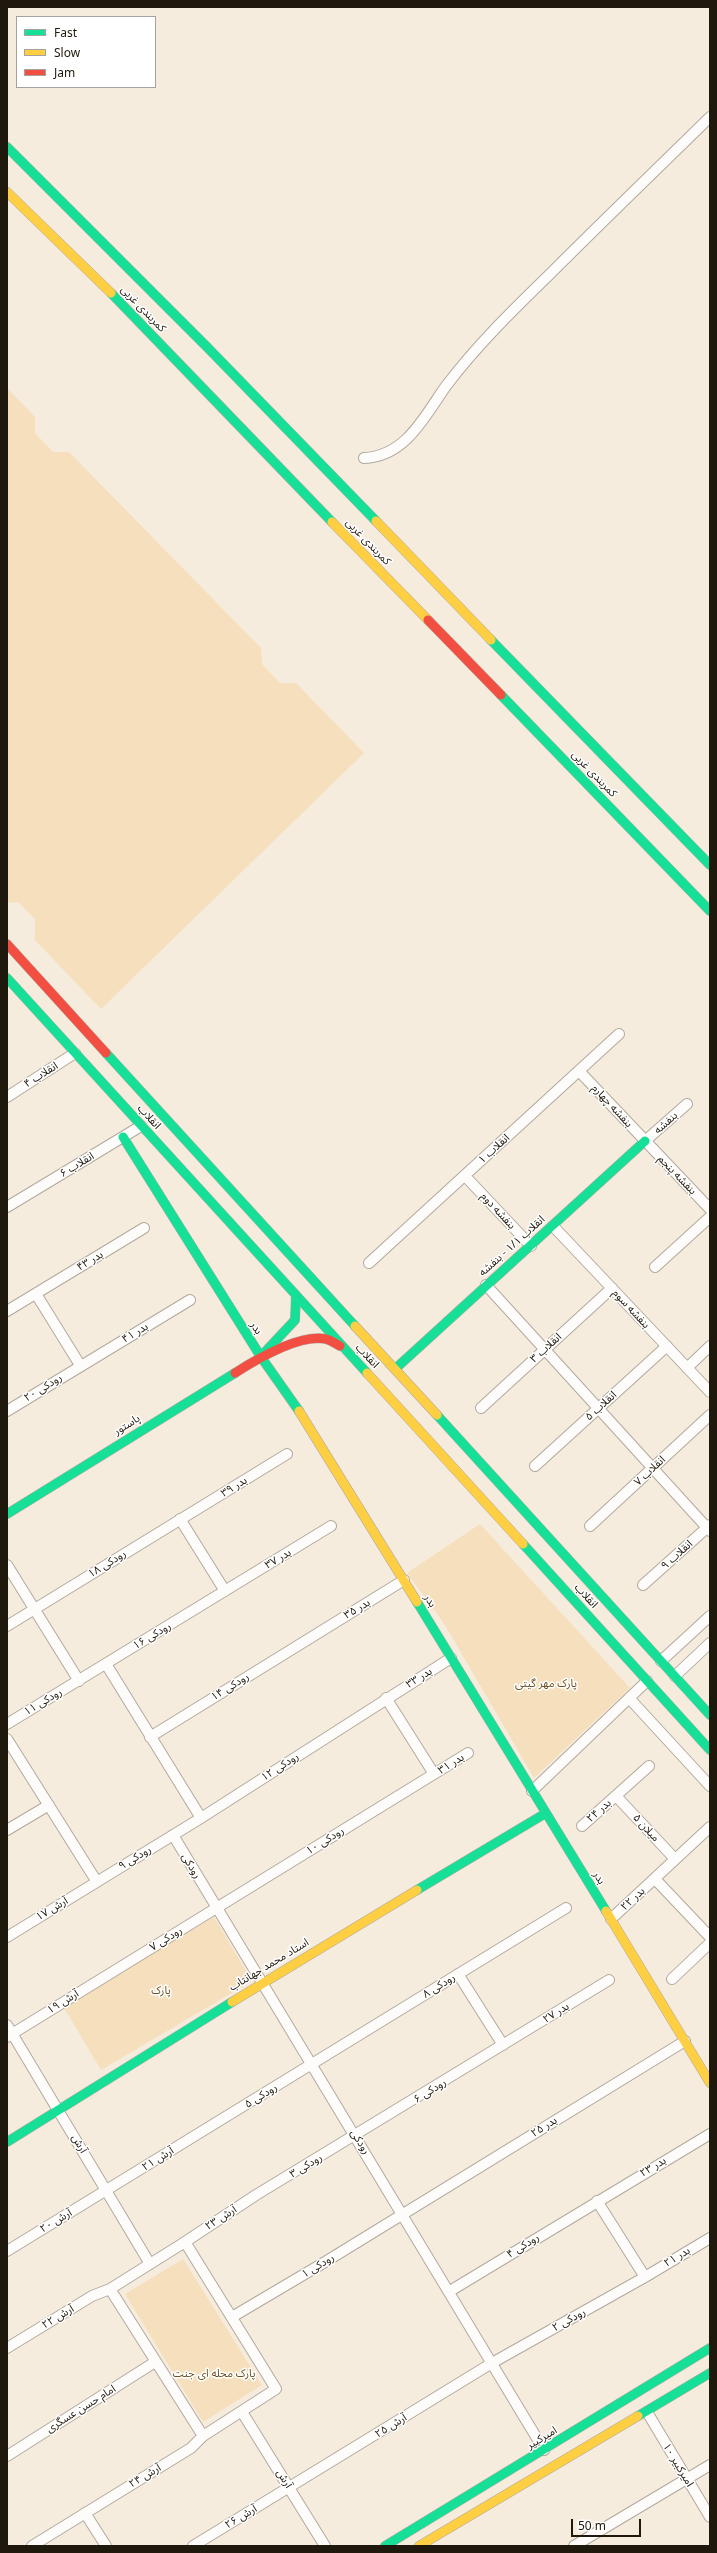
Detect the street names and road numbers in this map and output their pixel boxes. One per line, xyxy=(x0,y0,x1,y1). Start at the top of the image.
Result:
street label: کمربندی غربی xyxy=(118,283,168,335)
street label: کمربندی غربی xyxy=(343,516,393,568)
street label: کمربندی غربی xyxy=(569,748,619,800)
street label: انقلاب ۴ xyxy=(22,1059,60,1091)
street label: بنفشه چهارم xyxy=(589,1082,635,1130)
street label: انقلاب xyxy=(135,1102,163,1132)
street label: بنفشه xyxy=(652,1109,680,1137)
street label: انقلاب ۱ xyxy=(476,1131,512,1167)
street label: انقلاب ۶ xyxy=(57,1150,97,1180)
street label: بنفشه پنجم xyxy=(655,1152,699,1198)
street label: بنفشه دوم xyxy=(478,1190,518,1232)
street label: انقلاب ۱/۱ - بنفشه xyxy=(476,1213,548,1279)
street label: بدر ۴۳ xyxy=(74,1248,106,1274)
street label: بنفشه سوم xyxy=(610,1287,652,1331)
street label: بدر xyxy=(247,1319,265,1337)
street label: بدر ۴۱ xyxy=(119,1320,151,1346)
street label: انقلاب ۳ xyxy=(528,1330,564,1366)
street label: انقلاب xyxy=(352,1341,382,1371)
street label: رودکی ۲۰ xyxy=(22,1371,64,1405)
street label: انقلاب ۵ xyxy=(583,1388,619,1424)
street label: پاستور xyxy=(111,1412,143,1438)
street label: انقلاب ۷ xyxy=(632,1453,668,1489)
street label: بدر ۳۹ xyxy=(219,1474,249,1500)
street label: انقلاب ۹ xyxy=(659,1537,695,1573)
street label: بدر ۳۷ xyxy=(262,1546,294,1572)
street label: رودکی ۱۸ xyxy=(86,1547,128,1581)
street label: انقلاب xyxy=(572,1581,600,1611)
street label: بدر xyxy=(421,1592,439,1610)
street label: بدر ۳۵ xyxy=(341,1596,373,1622)
street label: رودکی ۱۶ xyxy=(130,1619,174,1653)
street label: بدر ۳۳ xyxy=(404,1665,434,1691)
street label: رودکی ۱۴ xyxy=(209,1670,251,1704)
street label: رودکی ۱۱ xyxy=(21,1685,65,1719)
street label: رودکی ۱۲ xyxy=(259,1750,301,1784)
street label: بدر ۳۱ xyxy=(436,1751,466,1777)
street label: بدر ۲۴ xyxy=(584,1797,614,1825)
street label: میلان ۵ xyxy=(630,1811,662,1845)
street label: رودکی ۱۰ xyxy=(304,1824,346,1858)
street label: رودکی ۹ xyxy=(116,1843,154,1873)
street label: رودکی xyxy=(178,1851,204,1881)
street label: بدر xyxy=(590,1869,608,1887)
street label: بدر ۲۲ xyxy=(618,1885,648,1913)
street label: آرش ۱۷ xyxy=(34,1894,70,1924)
street label: رودکی ۷ xyxy=(147,1924,185,1954)
street label: استاد محمد جهانتاب xyxy=(227,1936,311,1994)
street label: رودکی ۸ xyxy=(420,1971,458,2001)
street label: آرش ۱۹ xyxy=(45,1987,81,2017)
street label: بدر ۲۷ xyxy=(541,2000,571,2026)
street label: رودکی ۶ xyxy=(411,2076,449,2106)
street label: رودکی ۵ xyxy=(242,2081,280,2111)
street label: بدر ۲۵ xyxy=(529,2114,559,2140)
street label: رودکی xyxy=(347,2127,373,2157)
street label: آرش xyxy=(68,2132,90,2156)
street label: آرش ۲۱ xyxy=(140,2144,176,2174)
street label: رودکی ۳ xyxy=(287,2151,325,2181)
street label: بدر ۲۳ xyxy=(637,2154,669,2180)
street label: آرش ۲۳ xyxy=(203,2203,239,2233)
street label: آرش ۲۰ xyxy=(38,2206,74,2236)
street label: رودکی ۴ xyxy=(504,2231,542,2261)
street label: بدر ۲۱ xyxy=(661,2244,693,2270)
street label: رودکی ۱ xyxy=(299,2251,337,2281)
street label: آرش ۲۲ xyxy=(40,2302,76,2332)
street label: رودکی ۲ xyxy=(550,2306,588,2334)
street label: امام حسن عسگری xyxy=(44,2382,118,2436)
street label: آرش ۲۵ xyxy=(373,2411,409,2441)
street label: امیرکبیر xyxy=(524,2424,560,2452)
street label: امیرکبیر ۱۰ xyxy=(660,2441,696,2489)
street label: آرش ۲۴ xyxy=(127,2461,163,2491)
street label: آرش xyxy=(273,2467,295,2491)
street label: آرش ۲۶ xyxy=(223,2502,259,2532)

